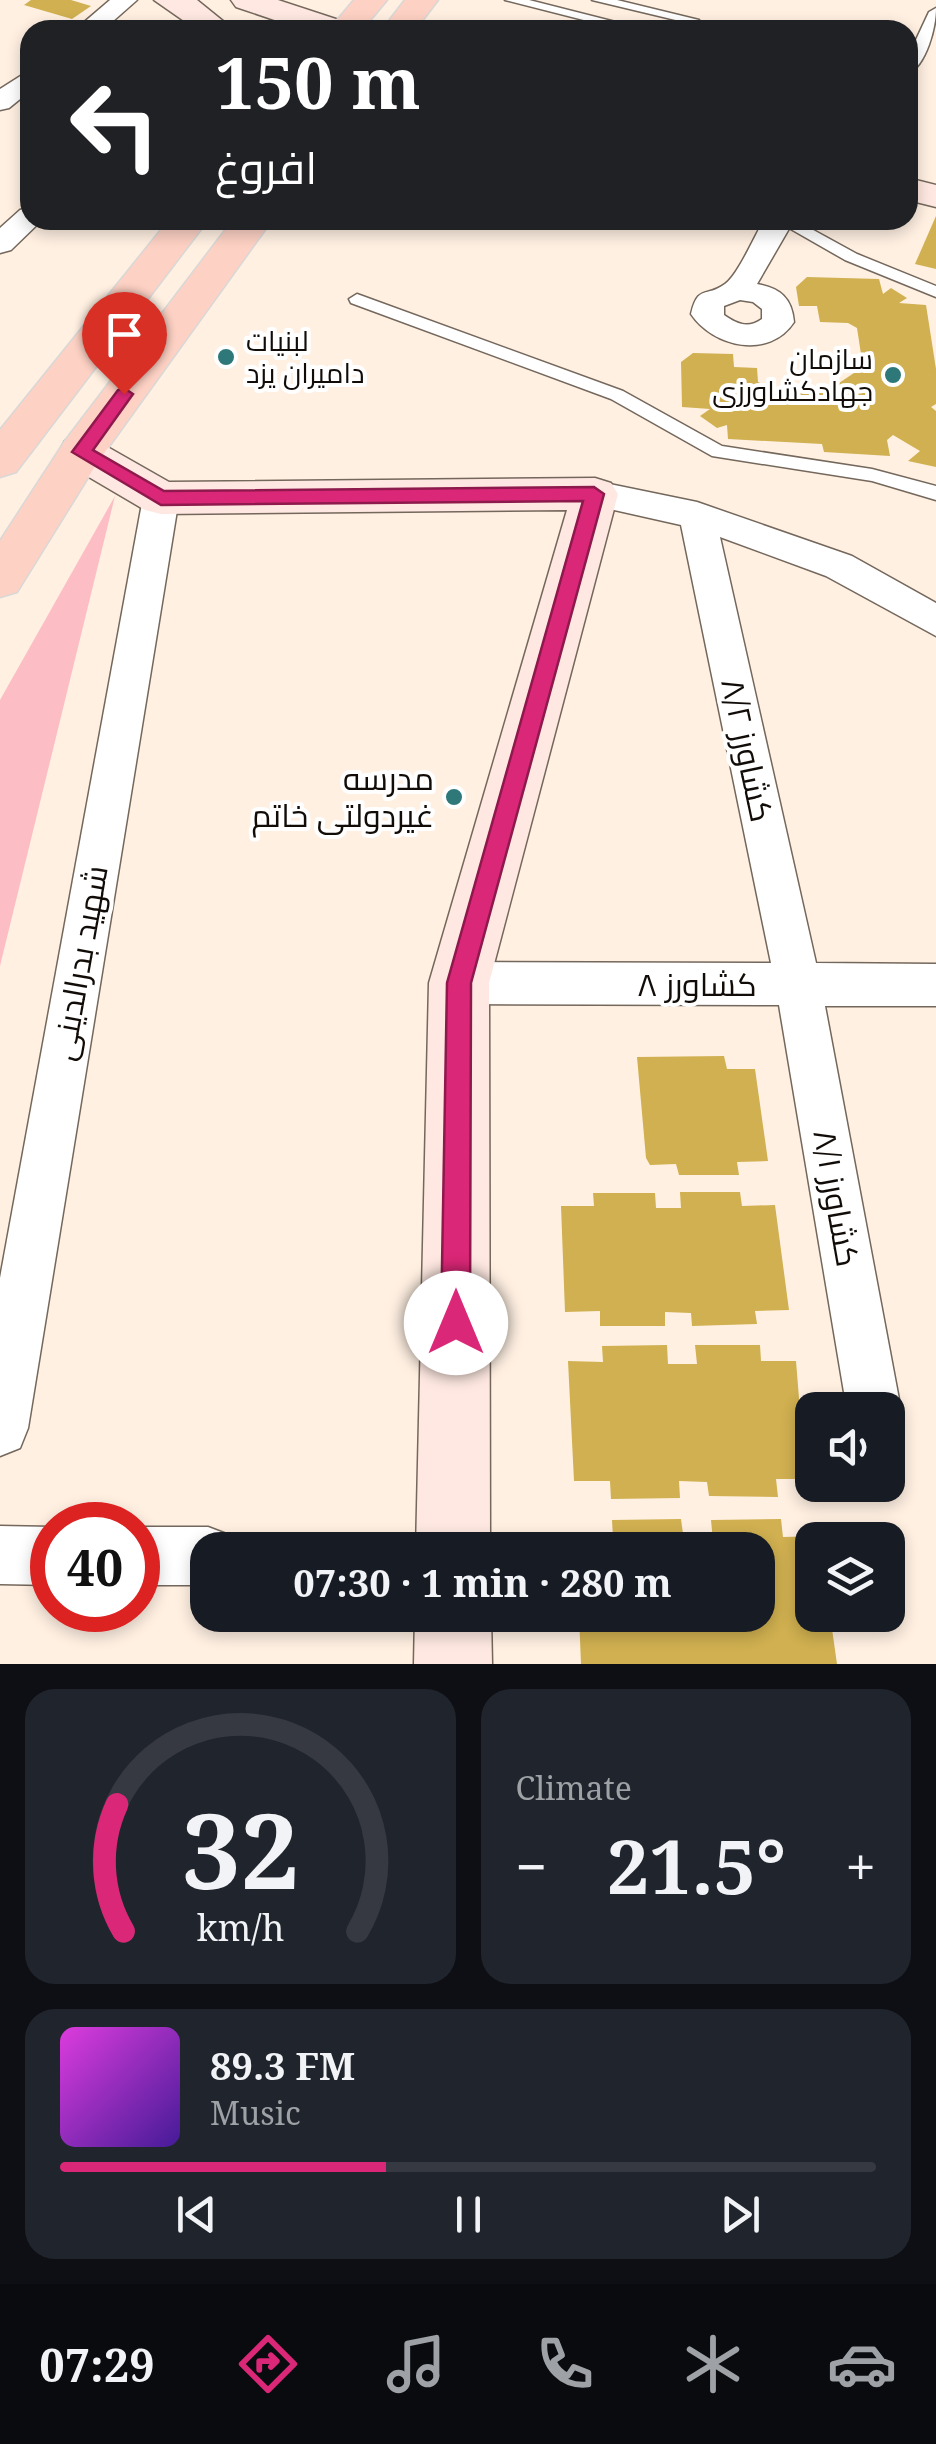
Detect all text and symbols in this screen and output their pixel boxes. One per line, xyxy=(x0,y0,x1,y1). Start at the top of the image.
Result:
text: 150 m xyxy=(215,34,421,130)
icon: left xyxy=(50,60,180,190)
text: افروغ xyxy=(215,136,317,197)
pin xyxy=(82,292,167,395)
icon: arrive xyxy=(97,307,152,362)
place label: لبنیات دامیران یزد xyxy=(246,321,365,391)
place label: سازمان جهادکشاورزی xyxy=(712,339,873,409)
marker: لبنیات دامیران یزد xyxy=(215,346,237,368)
marker: سازمان جهادکشاورزی xyxy=(882,364,904,386)
street label: کشاورز ۸/۲ xyxy=(712,674,785,825)
place label: مدرسه غیردولتی خاتم xyxy=(252,756,434,838)
marker: مدرسه غیردولتی خاتم xyxy=(443,786,465,808)
street label: شهید بدرالدینی xyxy=(40,862,117,1064)
street label: کشاورز ۸ xyxy=(637,962,757,1005)
street label: کشاورز ۸/۱ xyxy=(804,1126,871,1270)
position arrow xyxy=(404,1271,508,1375)
map controls xyxy=(795,1392,905,1632)
button: sound xyxy=(795,1392,905,1502)
speed limit sign: 40 xyxy=(30,1502,160,1632)
button: layers xyxy=(795,1522,905,1632)
text: 07:30 · 1 min · 280 m xyxy=(293,1556,672,1608)
text: Climate xyxy=(516,1766,632,1809)
text: 32 xyxy=(181,1778,299,1919)
text: 21.5° xyxy=(607,1814,786,1916)
text: − xyxy=(516,1828,547,1903)
text: + xyxy=(845,1828,876,1903)
text: km/h xyxy=(196,1903,284,1951)
text: 89.3 FM xyxy=(210,2039,355,2091)
text: Music xyxy=(210,2091,301,2134)
icon: previous xyxy=(169,2187,224,2242)
icon: pause xyxy=(441,2187,496,2242)
icon: next xyxy=(713,2187,768,2242)
icon: directions xyxy=(233,2329,303,2399)
icon: music xyxy=(381,2329,451,2399)
icon: phone xyxy=(530,2329,600,2399)
icon: climate xyxy=(678,2329,748,2399)
icon: car xyxy=(827,2329,897,2399)
text: 07:29 xyxy=(39,2334,155,2395)

